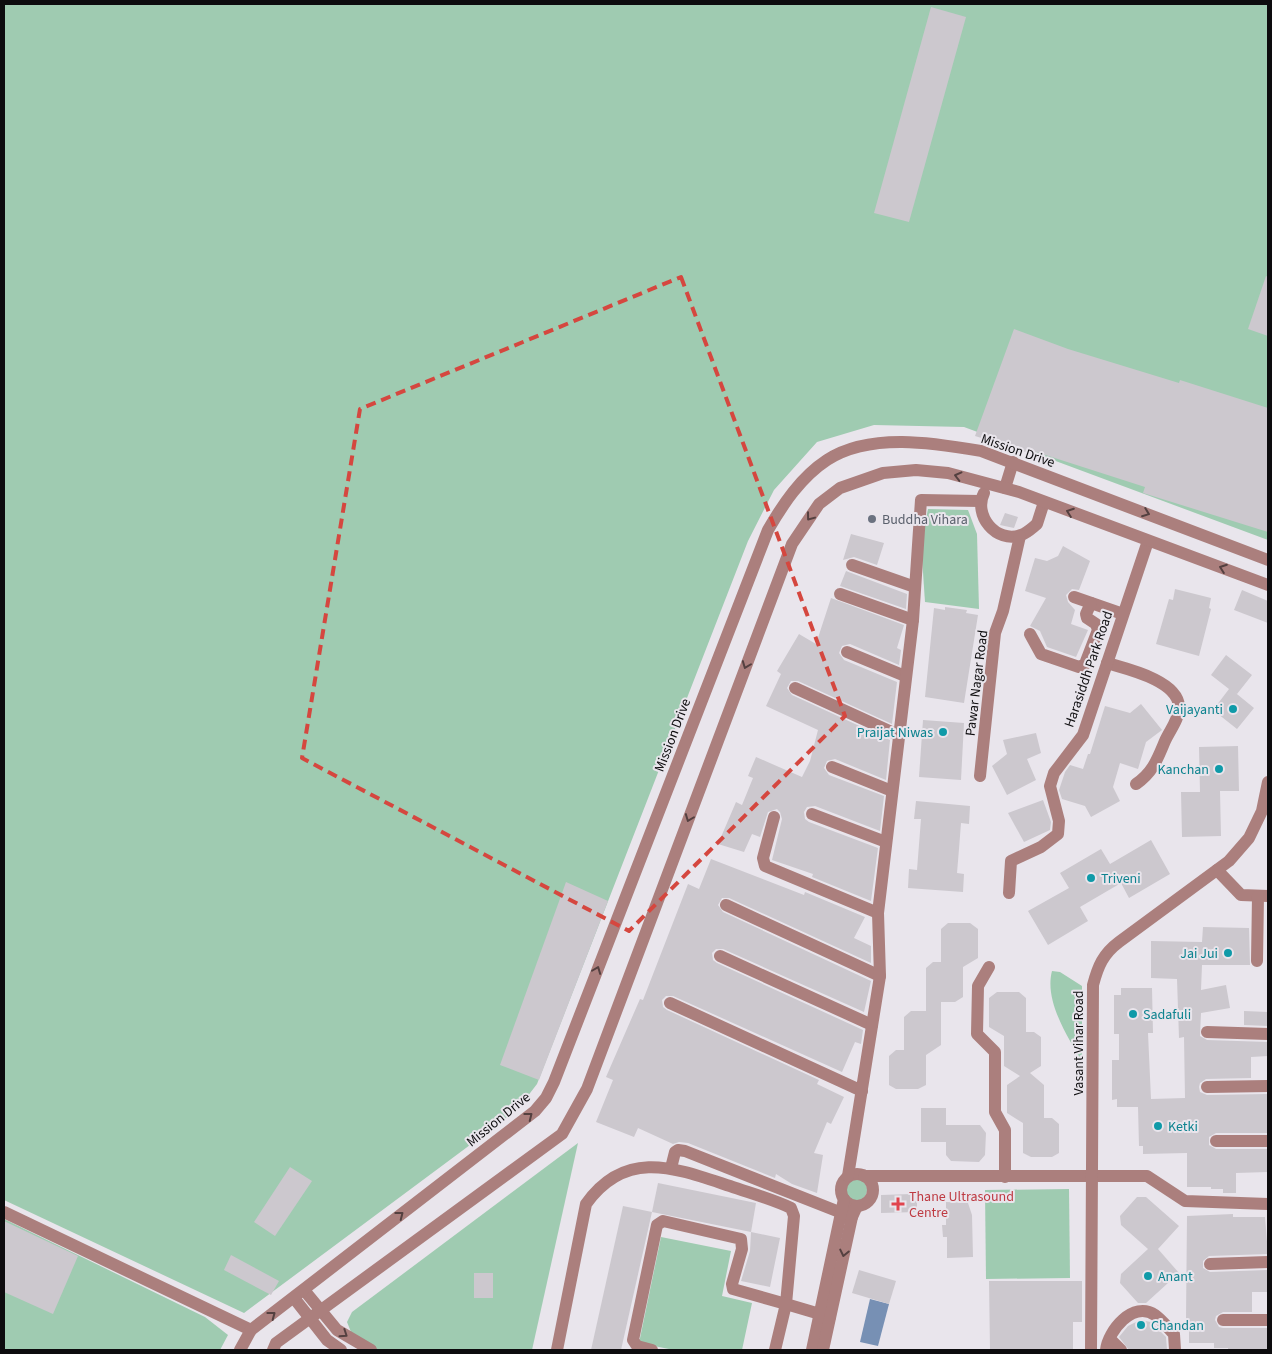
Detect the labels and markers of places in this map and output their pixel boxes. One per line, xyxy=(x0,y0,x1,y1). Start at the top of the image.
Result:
place label: Buddha Vihara xyxy=(882,510,968,530)
marker: Buddha Vihara xyxy=(866,513,878,525)
place label: Vaijayanti xyxy=(1166,700,1223,720)
marker: Vaijayanti xyxy=(1227,703,1239,715)
place label: Praijat Niwas xyxy=(857,723,933,743)
marker: Praijat Niwas xyxy=(937,726,949,738)
place label: Kanchan xyxy=(1157,760,1209,780)
marker: Kanchan xyxy=(1213,763,1225,775)
place label: Triveni xyxy=(1101,869,1141,889)
marker: Triveni xyxy=(1085,872,1097,884)
place label: Jai Jui xyxy=(1180,944,1218,964)
marker: Jai Jui xyxy=(1222,947,1234,959)
place label: Sadafuli xyxy=(1143,1005,1191,1025)
marker: Sadafuli xyxy=(1127,1008,1139,1020)
place label: Ketki xyxy=(1168,1117,1198,1137)
marker: Ketki xyxy=(1152,1120,1164,1132)
place label: Thane Ultrasound Centre xyxy=(909,1187,1014,1223)
marker: Thane Ultrasound Centre xyxy=(891,1197,905,1211)
place label: Anant xyxy=(1158,1267,1193,1287)
marker: Anant xyxy=(1142,1270,1154,1282)
place label: Chandan xyxy=(1151,1316,1204,1336)
marker: Chandan xyxy=(1135,1319,1147,1331)

